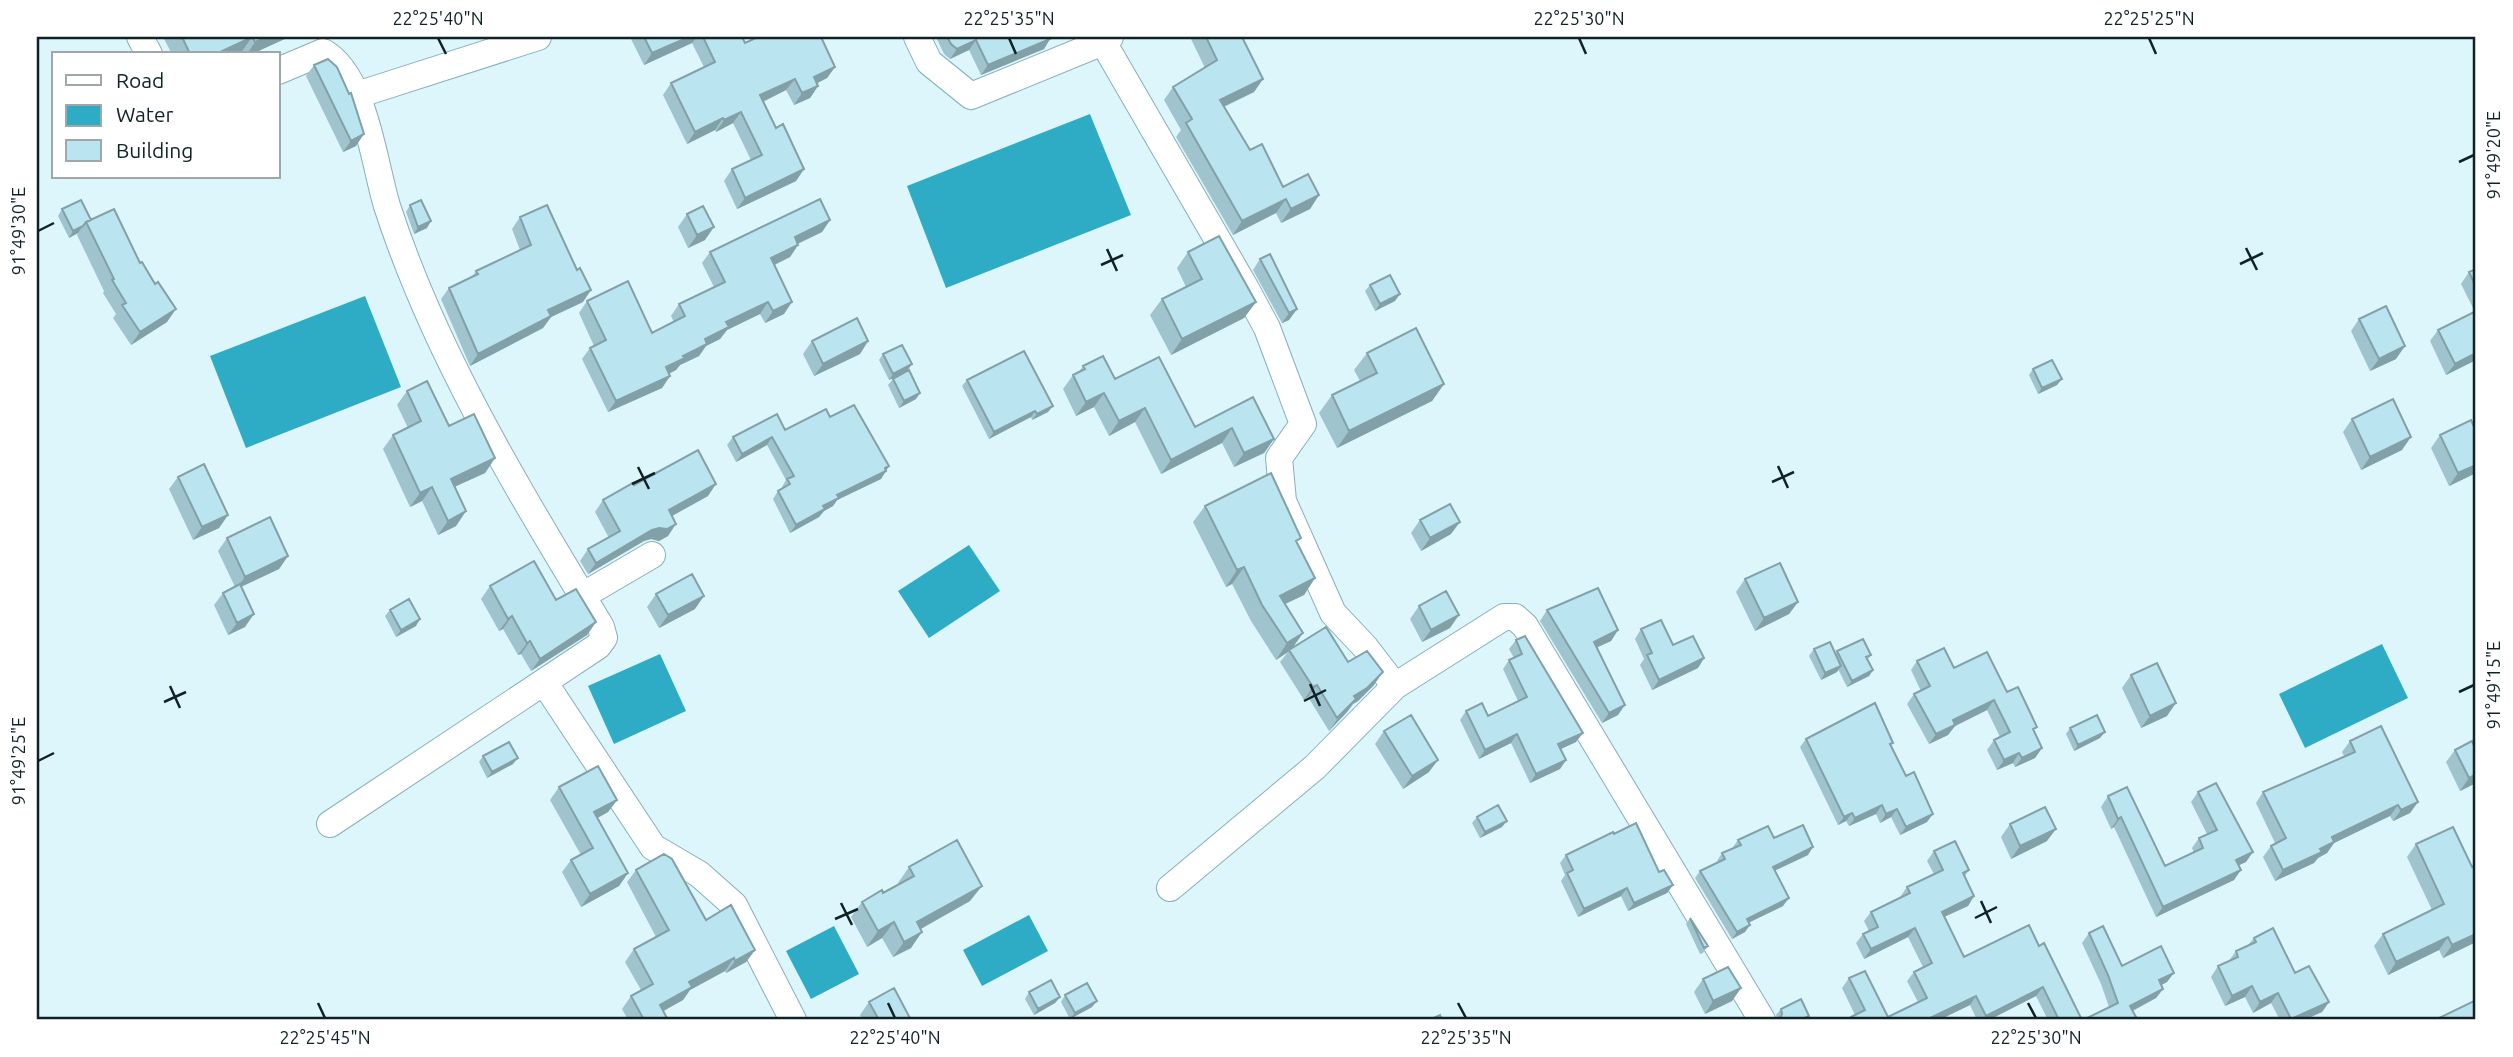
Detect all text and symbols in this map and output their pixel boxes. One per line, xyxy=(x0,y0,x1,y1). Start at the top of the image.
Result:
text: 22°25'40"N xyxy=(392,8,484,28)
text: 22°25'35"N xyxy=(963,8,1055,28)
text: 22°25'30"N xyxy=(1533,8,1625,28)
text: 22°25'25"N xyxy=(2103,8,2195,28)
legend xyxy=(52,52,280,178)
text: Road xyxy=(116,68,164,92)
text: Water xyxy=(116,102,174,126)
text: 91°49'20"E xyxy=(2483,111,2503,199)
text: Building xyxy=(116,138,193,162)
text: 91°49'30"E xyxy=(8,187,28,275)
text: 91°49'15"E xyxy=(2483,641,2503,729)
text: 91°49'25"E xyxy=(8,717,28,805)
text: 22°25'45"N xyxy=(279,1027,371,1047)
text: 22°25'40"N xyxy=(849,1027,941,1047)
text: 22°25'35"N xyxy=(1420,1027,1512,1047)
text: 22°25'30"N xyxy=(1990,1027,2082,1047)

